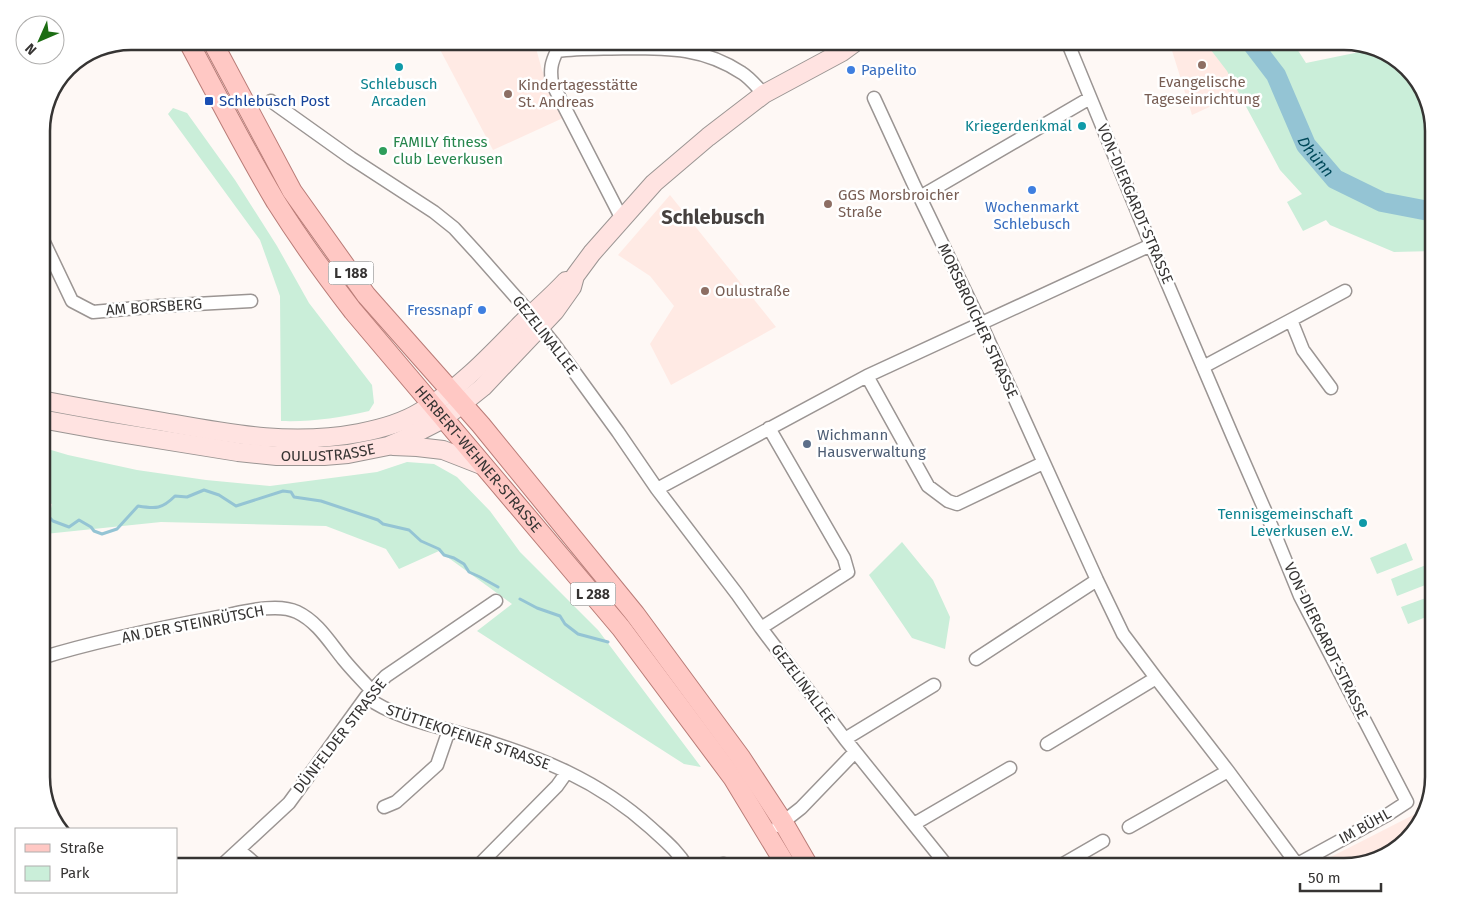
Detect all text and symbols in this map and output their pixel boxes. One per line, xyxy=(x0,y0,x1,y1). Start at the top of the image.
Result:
north arrow xyxy=(15,15,65,65)
text: N xyxy=(22,40,40,58)
marker: Evangelische Tageseinrichtung xyxy=(1196,59,1208,71)
marker: Schlebusch Arcaden xyxy=(393,61,405,73)
place label: Papelito xyxy=(861,61,917,79)
marker: Papelito xyxy=(845,64,857,76)
place label: Evangelische Tageseinrichtung xyxy=(1144,73,1260,108)
place label: Schlebusch Arcaden xyxy=(360,75,438,110)
place label: Kindertagesstätte St. Andreas xyxy=(518,76,638,111)
marker: Kindertagesstätte St. Andreas xyxy=(502,88,514,100)
place label: Schlebusch Post xyxy=(219,92,330,110)
marker: Schlebusch Post xyxy=(203,95,215,107)
place label: Kriegerdenkmal xyxy=(965,117,1073,135)
marker: Kriegerdenkmal xyxy=(1076,120,1088,132)
street label: VON-DIERGARDT-STRASSE xyxy=(1093,121,1177,287)
place label: FAMILY fitness club Leverkusen xyxy=(393,133,503,168)
water label: Dhünn xyxy=(1293,134,1338,181)
marker: FAMILY fitness club Leverkusen xyxy=(377,145,389,157)
marker: Wochenmarkt Schlebusch xyxy=(1026,184,1038,196)
place label: GGS Morsbroicher Straße xyxy=(838,186,959,221)
marker: GGS Morsbroicher Straße xyxy=(822,198,834,210)
place label: Wochenmarkt Schlebusch xyxy=(985,198,1079,233)
district label: Schlebusch xyxy=(661,205,765,229)
street label: MORSBROICHER STRASSE xyxy=(934,241,1022,401)
road number: L 188 xyxy=(328,262,374,284)
place label: Oulustraße xyxy=(715,282,790,300)
marker: Oulustraße xyxy=(699,285,711,297)
street label: GEZELINALLEE xyxy=(509,292,581,378)
street label: AM BORSBERG xyxy=(105,295,203,319)
place label: Fressnapf xyxy=(407,301,473,319)
marker: Fressnapf xyxy=(476,304,488,316)
street label: HERBERT-WEHNER-STRASSE xyxy=(411,382,545,536)
place label: Wichmann Hausverwaltung xyxy=(817,426,926,461)
marker: Wichmann Hausverwaltung xyxy=(801,438,813,450)
street label: OULUSTRASSE xyxy=(281,440,377,465)
place label: Tennisgemeinschaft Leverkusen e.V. xyxy=(1218,505,1354,540)
marker: Tennisgemeinschaft Leverkusen e.V. xyxy=(1357,517,1369,529)
street label: VON-DIERGARDT-STRASSE xyxy=(1280,560,1372,722)
road number: L 288 xyxy=(570,582,616,606)
street label: AN DER STEINRÜTSCH xyxy=(120,601,266,647)
street label: GEZELINALLEE xyxy=(767,641,839,727)
street label: DÜNFELDER STRASSE xyxy=(290,675,390,797)
street label: STÜTTEKOFENER STRASSE xyxy=(384,700,552,774)
street label: IM BÜHL xyxy=(1336,804,1395,848)
legend xyxy=(15,828,178,893)
text: Straße xyxy=(60,839,104,857)
scale bar xyxy=(1300,860,1381,892)
text: Park xyxy=(60,864,90,882)
text: 50 m xyxy=(1308,869,1341,887)

